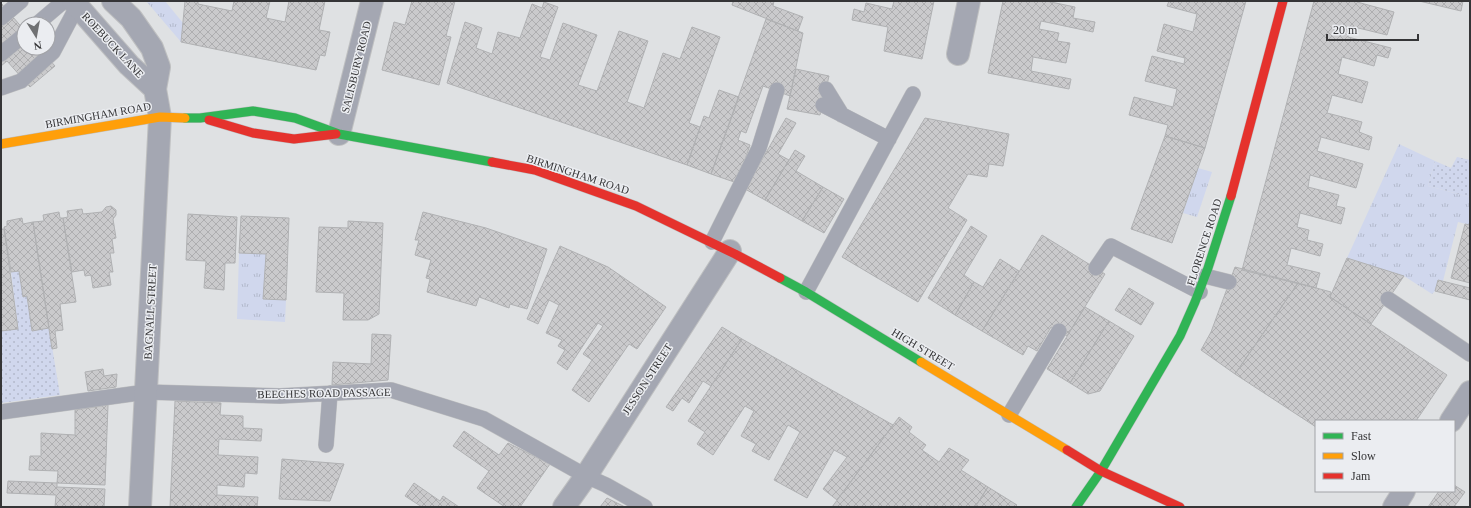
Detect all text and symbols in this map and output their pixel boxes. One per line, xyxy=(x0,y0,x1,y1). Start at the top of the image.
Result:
street label: ROEBUCK LANE xyxy=(80,10,146,80)
north arrow xyxy=(16,16,56,56)
scale bar xyxy=(1327,16,1418,42)
street label: SALISBURY ROAD xyxy=(339,20,373,114)
text: 20 m xyxy=(1333,23,1358,37)
text: N xyxy=(33,39,43,52)
street label: BIRMINGHAM ROAD xyxy=(44,100,152,130)
street label: BIRMINGHAM ROAD xyxy=(525,152,631,196)
street label: FLORENCE ROAD xyxy=(1184,197,1224,287)
street label: BAGNALL STREET xyxy=(142,264,158,360)
street label: HIGH STREET xyxy=(890,326,957,372)
street label: JESSON STREET xyxy=(620,341,675,417)
street label: BEECHES ROAD PASSAGE xyxy=(257,386,391,400)
legend xyxy=(1315,420,1455,492)
text: Fast xyxy=(1351,429,1372,443)
text: Slow xyxy=(1351,449,1376,463)
text: Jam xyxy=(1351,469,1371,483)

